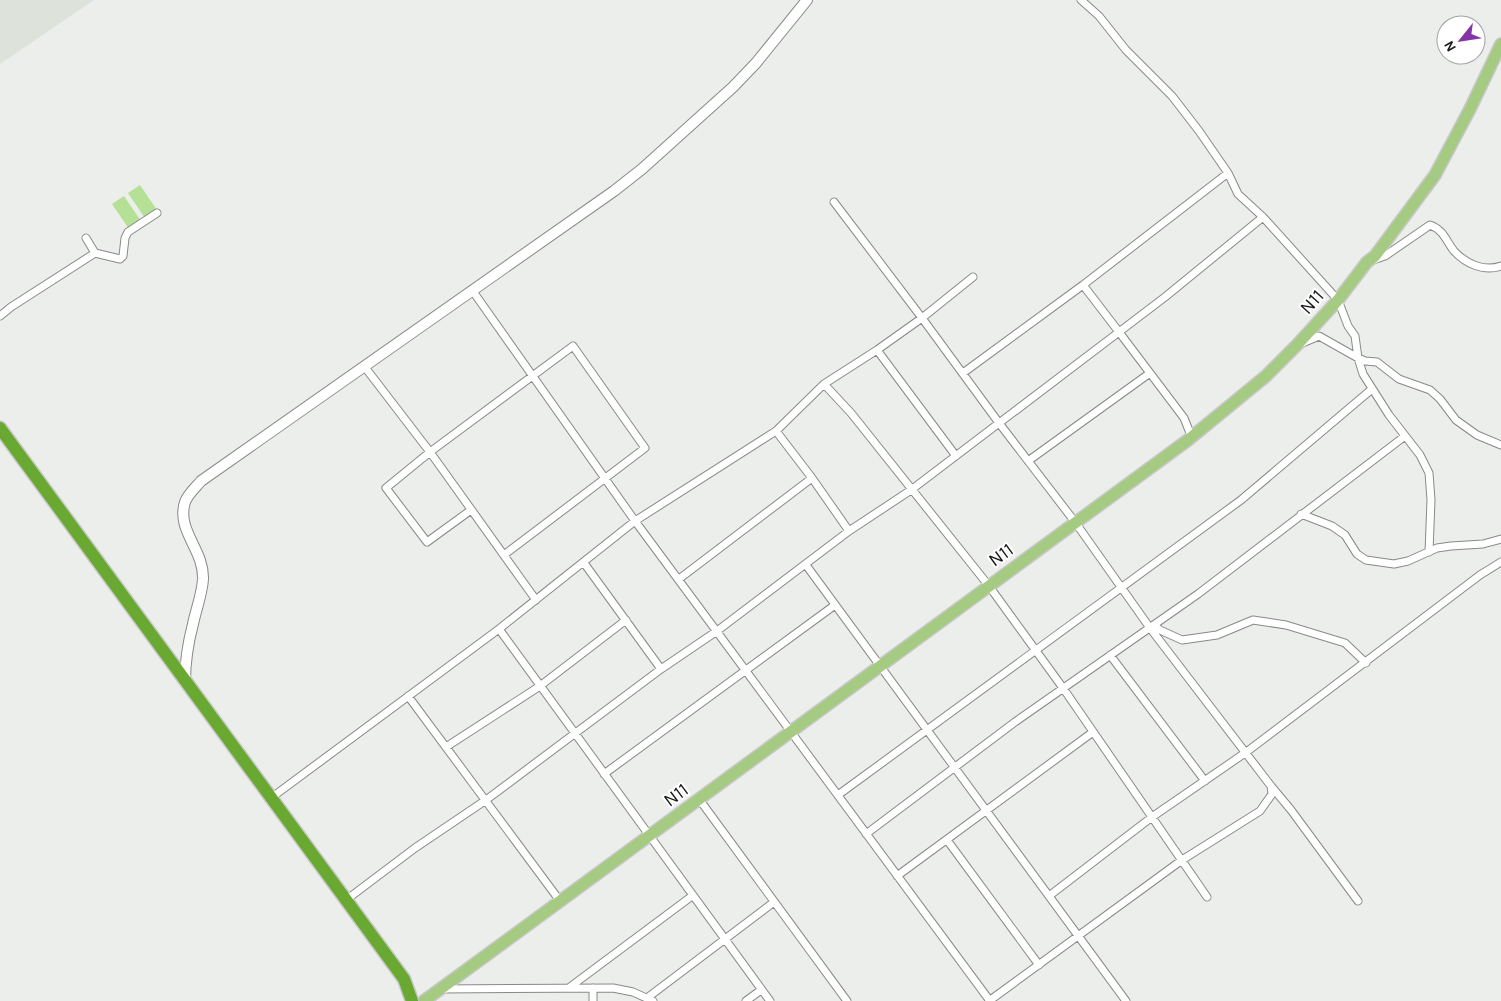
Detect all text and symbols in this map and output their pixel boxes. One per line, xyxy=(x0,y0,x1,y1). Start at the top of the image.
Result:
north arrow xyxy=(1436,15,1486,65)
text: N xyxy=(1440,38,1460,55)
street label: N11 xyxy=(1295,285,1329,319)
street label: N11 xyxy=(984,539,1018,571)
street label: N11 xyxy=(659,779,693,811)

